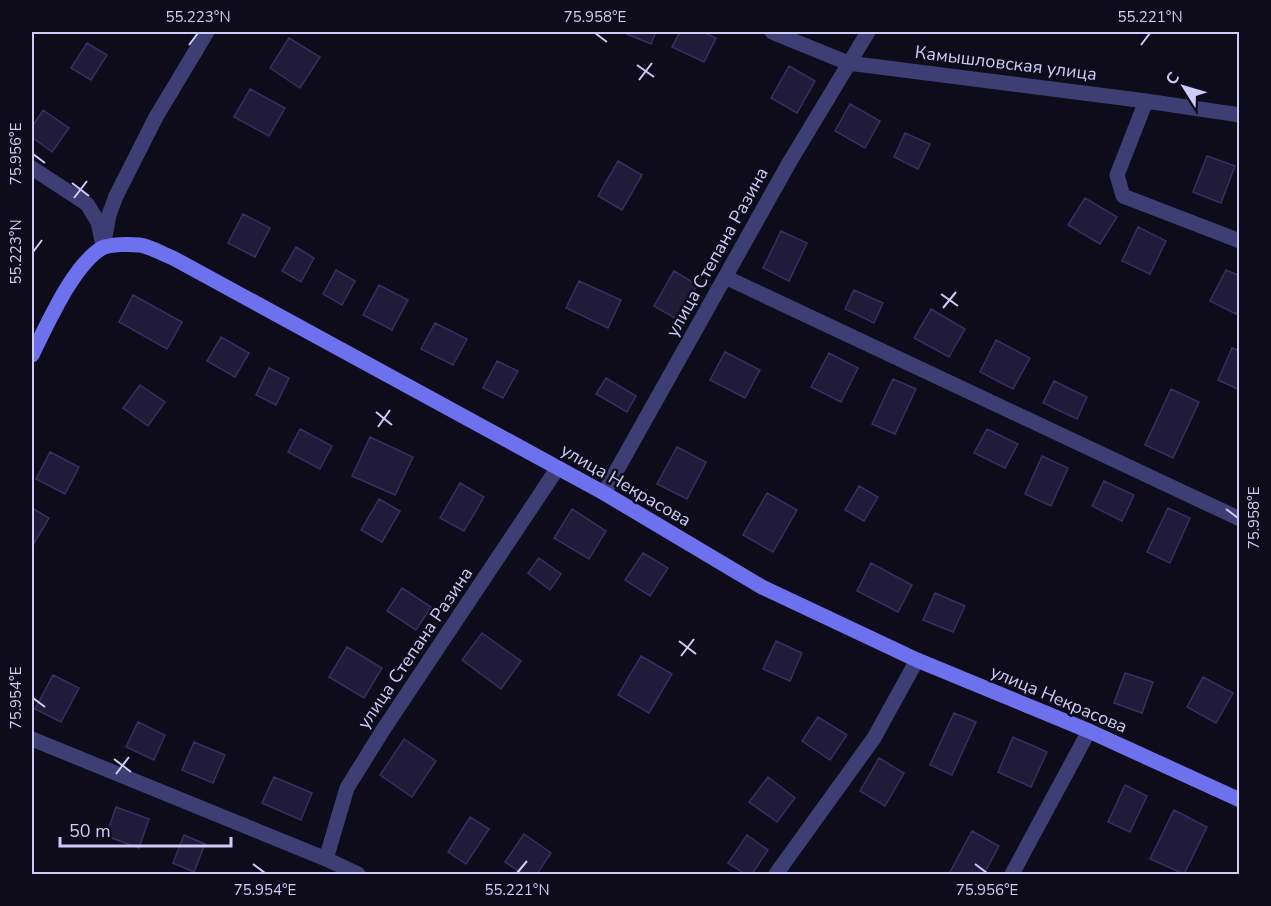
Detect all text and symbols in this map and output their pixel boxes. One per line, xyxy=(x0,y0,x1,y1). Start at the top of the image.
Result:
text: 55.223°N xyxy=(165,7,231,27)
text: 75.958°E xyxy=(564,7,626,27)
text: 55.221°N xyxy=(1117,7,1183,27)
street label: Камышловская улица xyxy=(914,40,1098,86)
north arrow xyxy=(1154,57,1214,117)
text: С xyxy=(1161,68,1185,90)
text: 75.956°E xyxy=(6,123,26,185)
street label: улица Степана Разина xyxy=(660,163,774,341)
text: 55.223°N xyxy=(6,219,26,285)
street label: улица Некрасова xyxy=(557,438,695,532)
text: 75.958°E xyxy=(1244,487,1264,549)
street label: улица Степана Разина xyxy=(352,562,478,734)
street label: улица Некрасова xyxy=(987,659,1131,739)
text: 75.954°E xyxy=(6,667,26,729)
scale bar xyxy=(60,810,231,848)
text: 50 m xyxy=(69,819,111,843)
text: 75.954°E xyxy=(234,880,296,900)
text: 55.221°N xyxy=(484,880,550,900)
text: 75.956°E xyxy=(956,880,1018,900)

